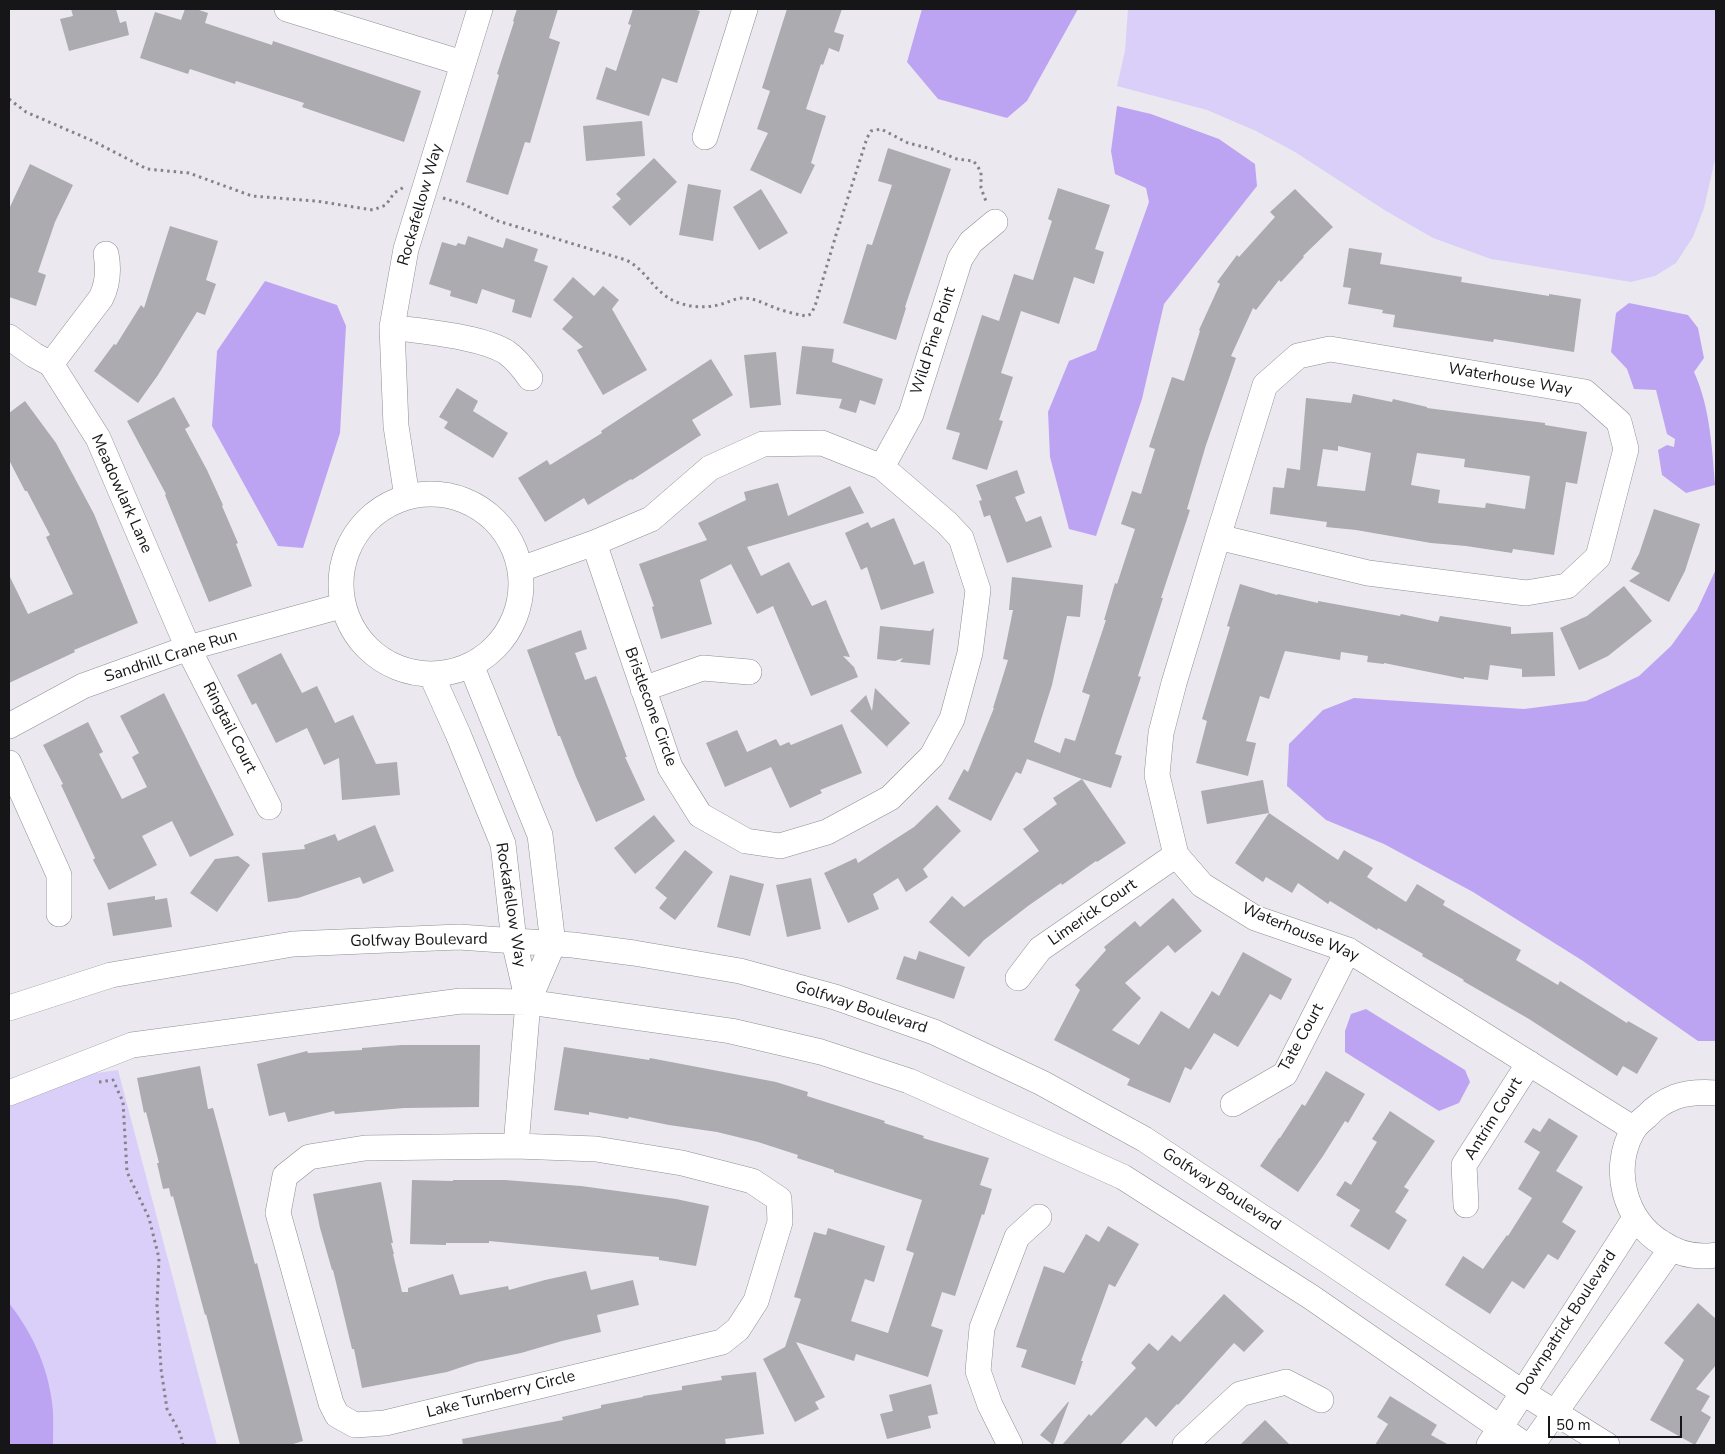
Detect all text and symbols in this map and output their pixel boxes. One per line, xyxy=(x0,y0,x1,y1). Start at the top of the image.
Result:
street label: Rockafellow Way xyxy=(394,142,448,268)
street label: Wild Pine Point xyxy=(908,285,960,397)
street label: Waterhouse Way xyxy=(1447,360,1573,400)
street label: Meadowlark Lane xyxy=(86,432,156,556)
street label: Sandhill Crane Run xyxy=(102,626,240,688)
street label: Bristlecone Circle xyxy=(620,645,680,769)
street label: Ringtail Court xyxy=(198,679,260,777)
street label: Rockafellow Way xyxy=(491,841,529,969)
street label: Limerick Court xyxy=(1045,875,1141,951)
street label: Waterhouse Way xyxy=(1238,900,1362,966)
street label: Golfway Boulevard xyxy=(350,930,488,952)
street label: Golfway Boulevard xyxy=(793,978,929,1038)
street label: Tate Court xyxy=(1275,1001,1329,1075)
street label: Antrim Court xyxy=(1461,1074,1527,1164)
street label: Golfway Boulevard xyxy=(1158,1144,1284,1236)
street label: Downpatrick Boulevard xyxy=(1513,1247,1621,1399)
street label: Lake Turnberry Circle xyxy=(425,1367,577,1423)
scale bar xyxy=(1550,1406,1684,1438)
text: 50 m xyxy=(1556,1415,1591,1435)

